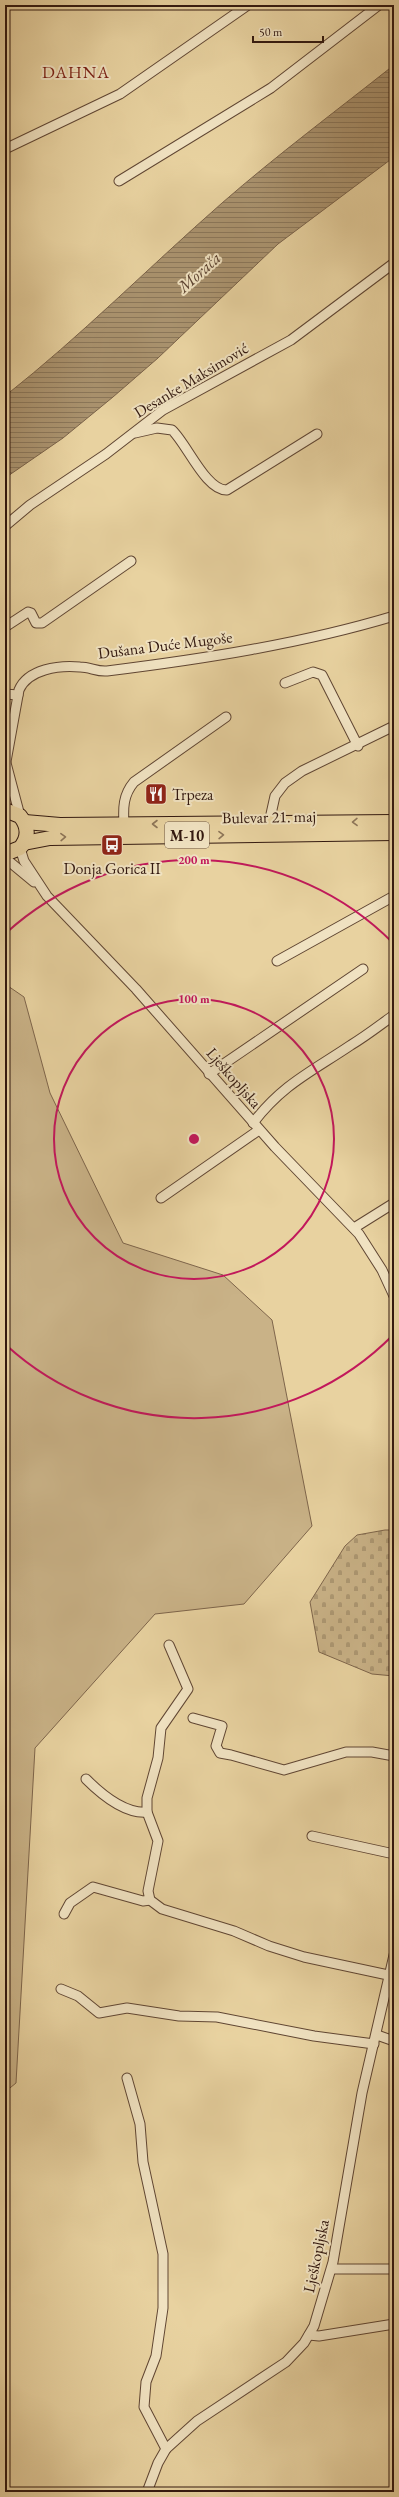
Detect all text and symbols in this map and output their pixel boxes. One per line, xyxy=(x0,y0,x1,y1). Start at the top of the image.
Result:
scale bar xyxy=(253,18,323,44)
text: 50 m xyxy=(259,24,283,40)
district label: DAHNA xyxy=(42,61,110,83)
water label: Morača xyxy=(172,247,225,298)
street label: Desanke Maksimović xyxy=(130,338,252,422)
street label: Dušana Duće Mugoše xyxy=(97,626,233,664)
restaurant icon: Trpeza xyxy=(143,781,169,807)
place label: Trpeza xyxy=(172,784,214,805)
street label: Bulevar 21. maj xyxy=(222,806,316,828)
one-way arrow xyxy=(352,818,358,826)
one-way arrow xyxy=(152,820,158,828)
road number: M-10 xyxy=(165,822,209,848)
one-way arrow xyxy=(218,831,224,839)
bus stop icon: Donja Gorica II xyxy=(99,832,125,858)
one-way arrow xyxy=(60,833,66,842)
text: 200 m xyxy=(178,852,210,868)
place label: Donja Gorica II xyxy=(63,858,161,879)
text: 100 m xyxy=(178,991,210,1007)
street label: Lješkopljska xyxy=(202,1043,267,1113)
centre of rings xyxy=(187,1132,201,1146)
street label: Lješkopljska xyxy=(298,2217,334,2295)

